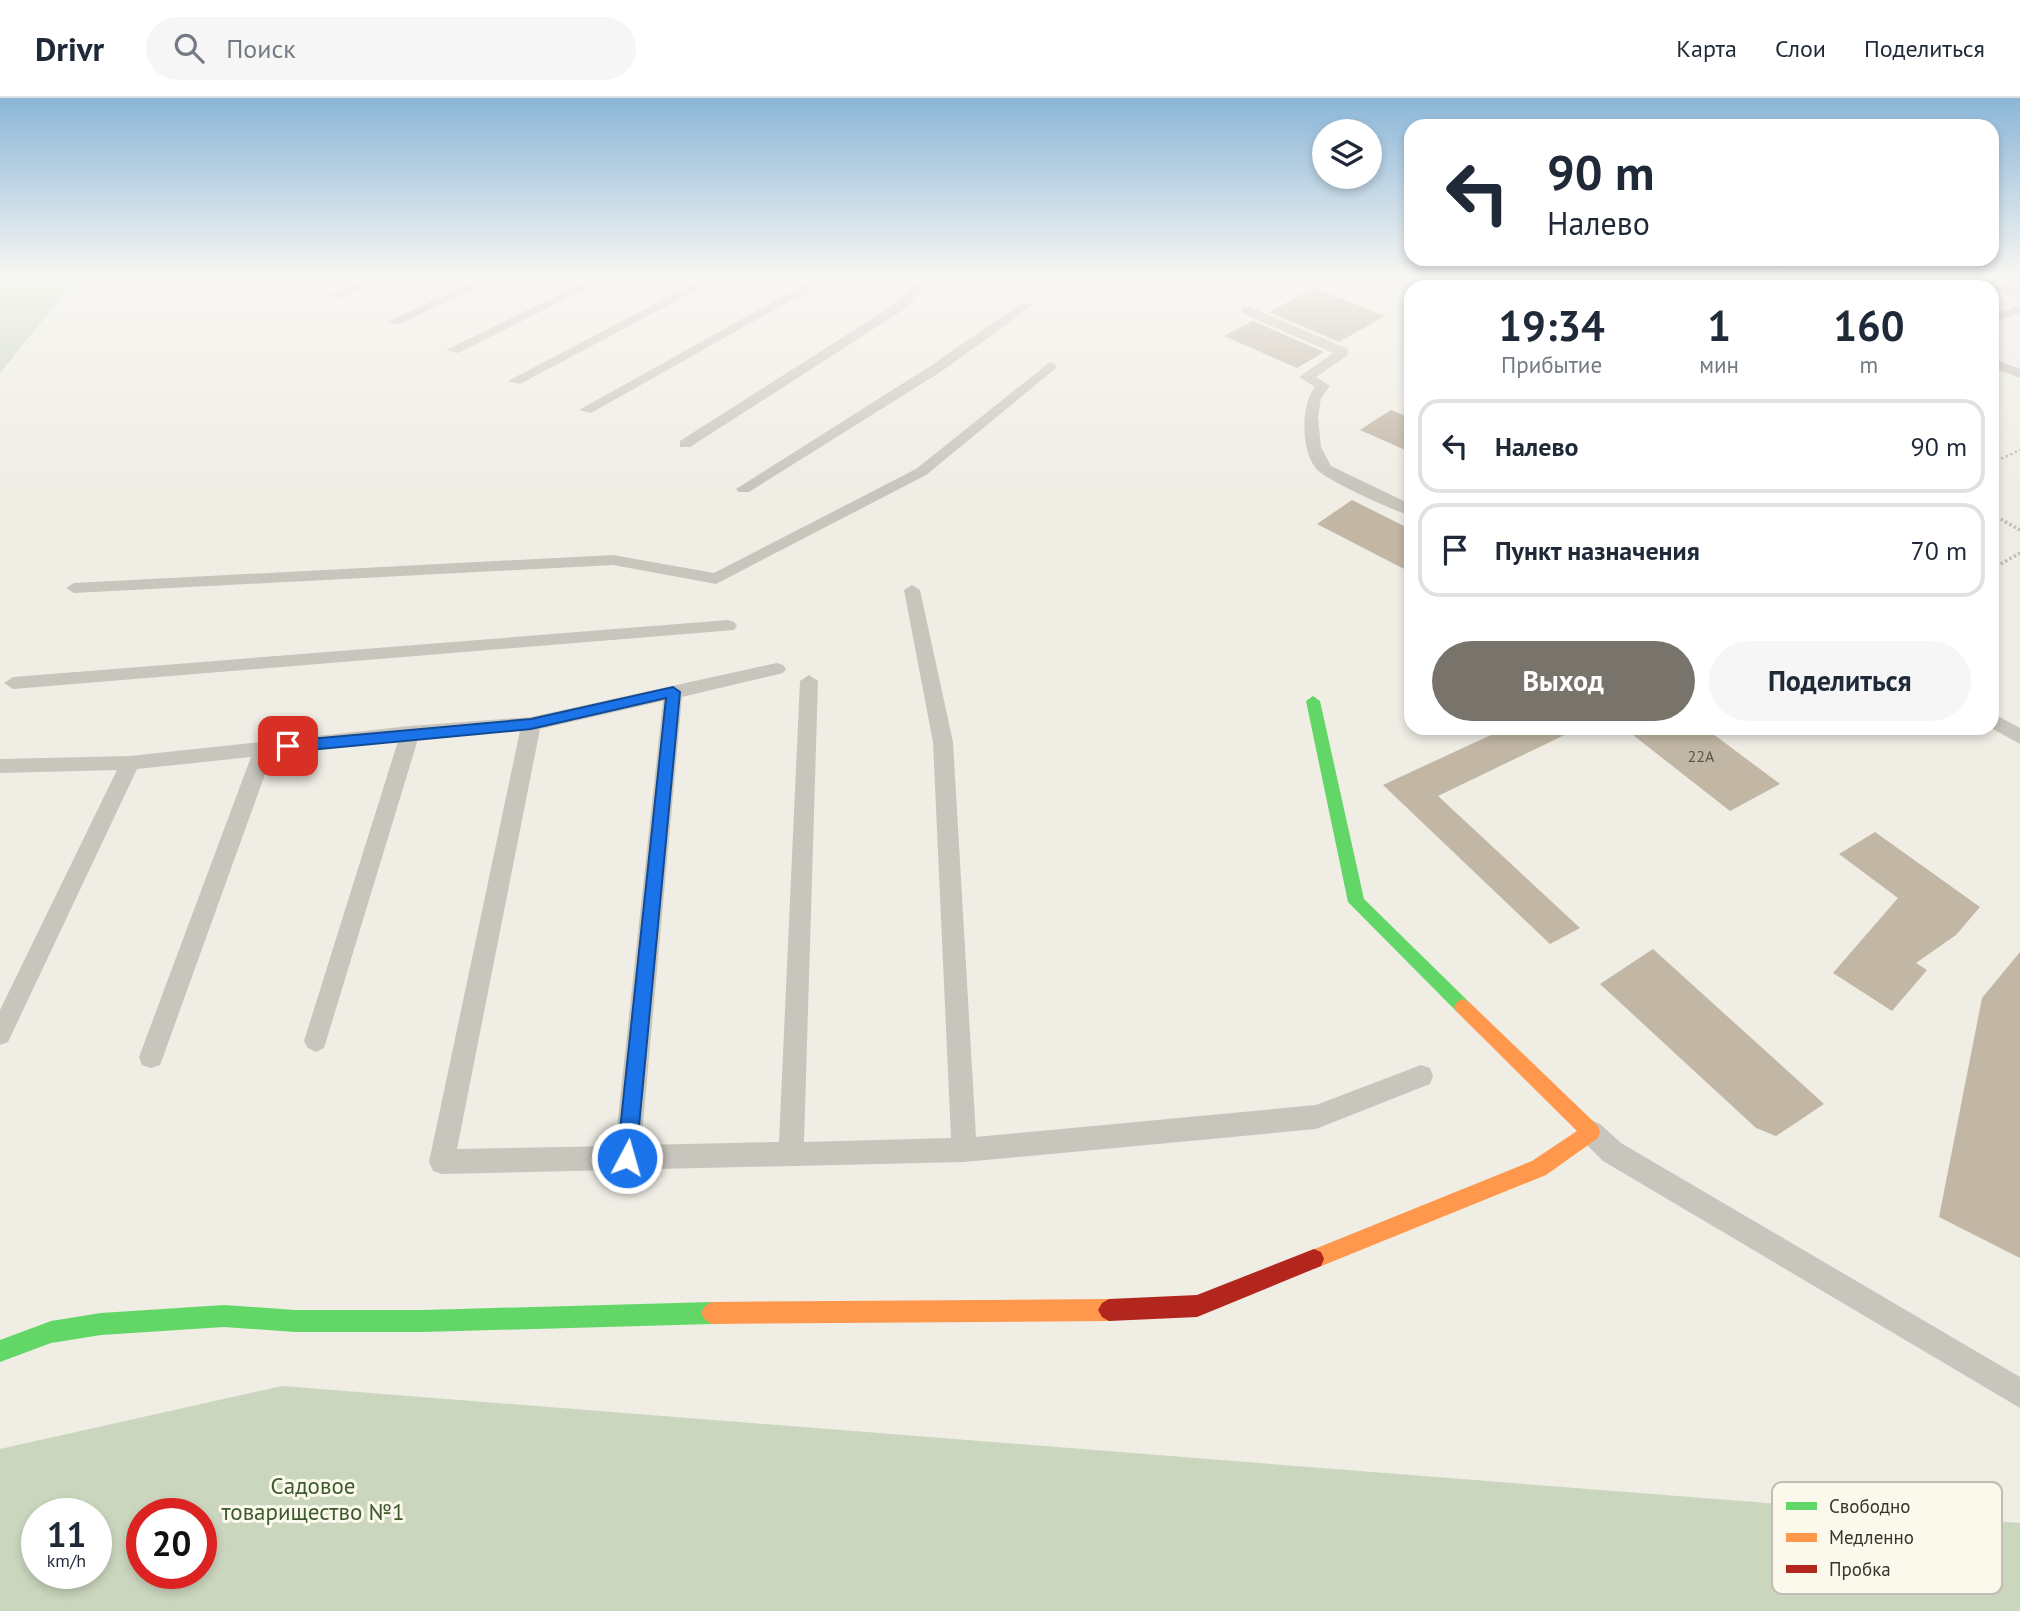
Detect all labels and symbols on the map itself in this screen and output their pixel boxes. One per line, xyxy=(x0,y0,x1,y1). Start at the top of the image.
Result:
pin xyxy=(258,716,318,776)
house number: 22А xyxy=(1688,746,1715,766)
position arrow xyxy=(590,1121,664,1195)
park label: Садовое товарищество №1 xyxy=(222,1471,404,1526)
legend xyxy=(1772,1482,2002,1594)
text: Свободно xyxy=(1829,1494,1911,1518)
speed limit sign: 20 xyxy=(126,1498,217,1589)
text: Медленно xyxy=(1829,1525,1914,1549)
text: Пробка xyxy=(1829,1557,1891,1581)

